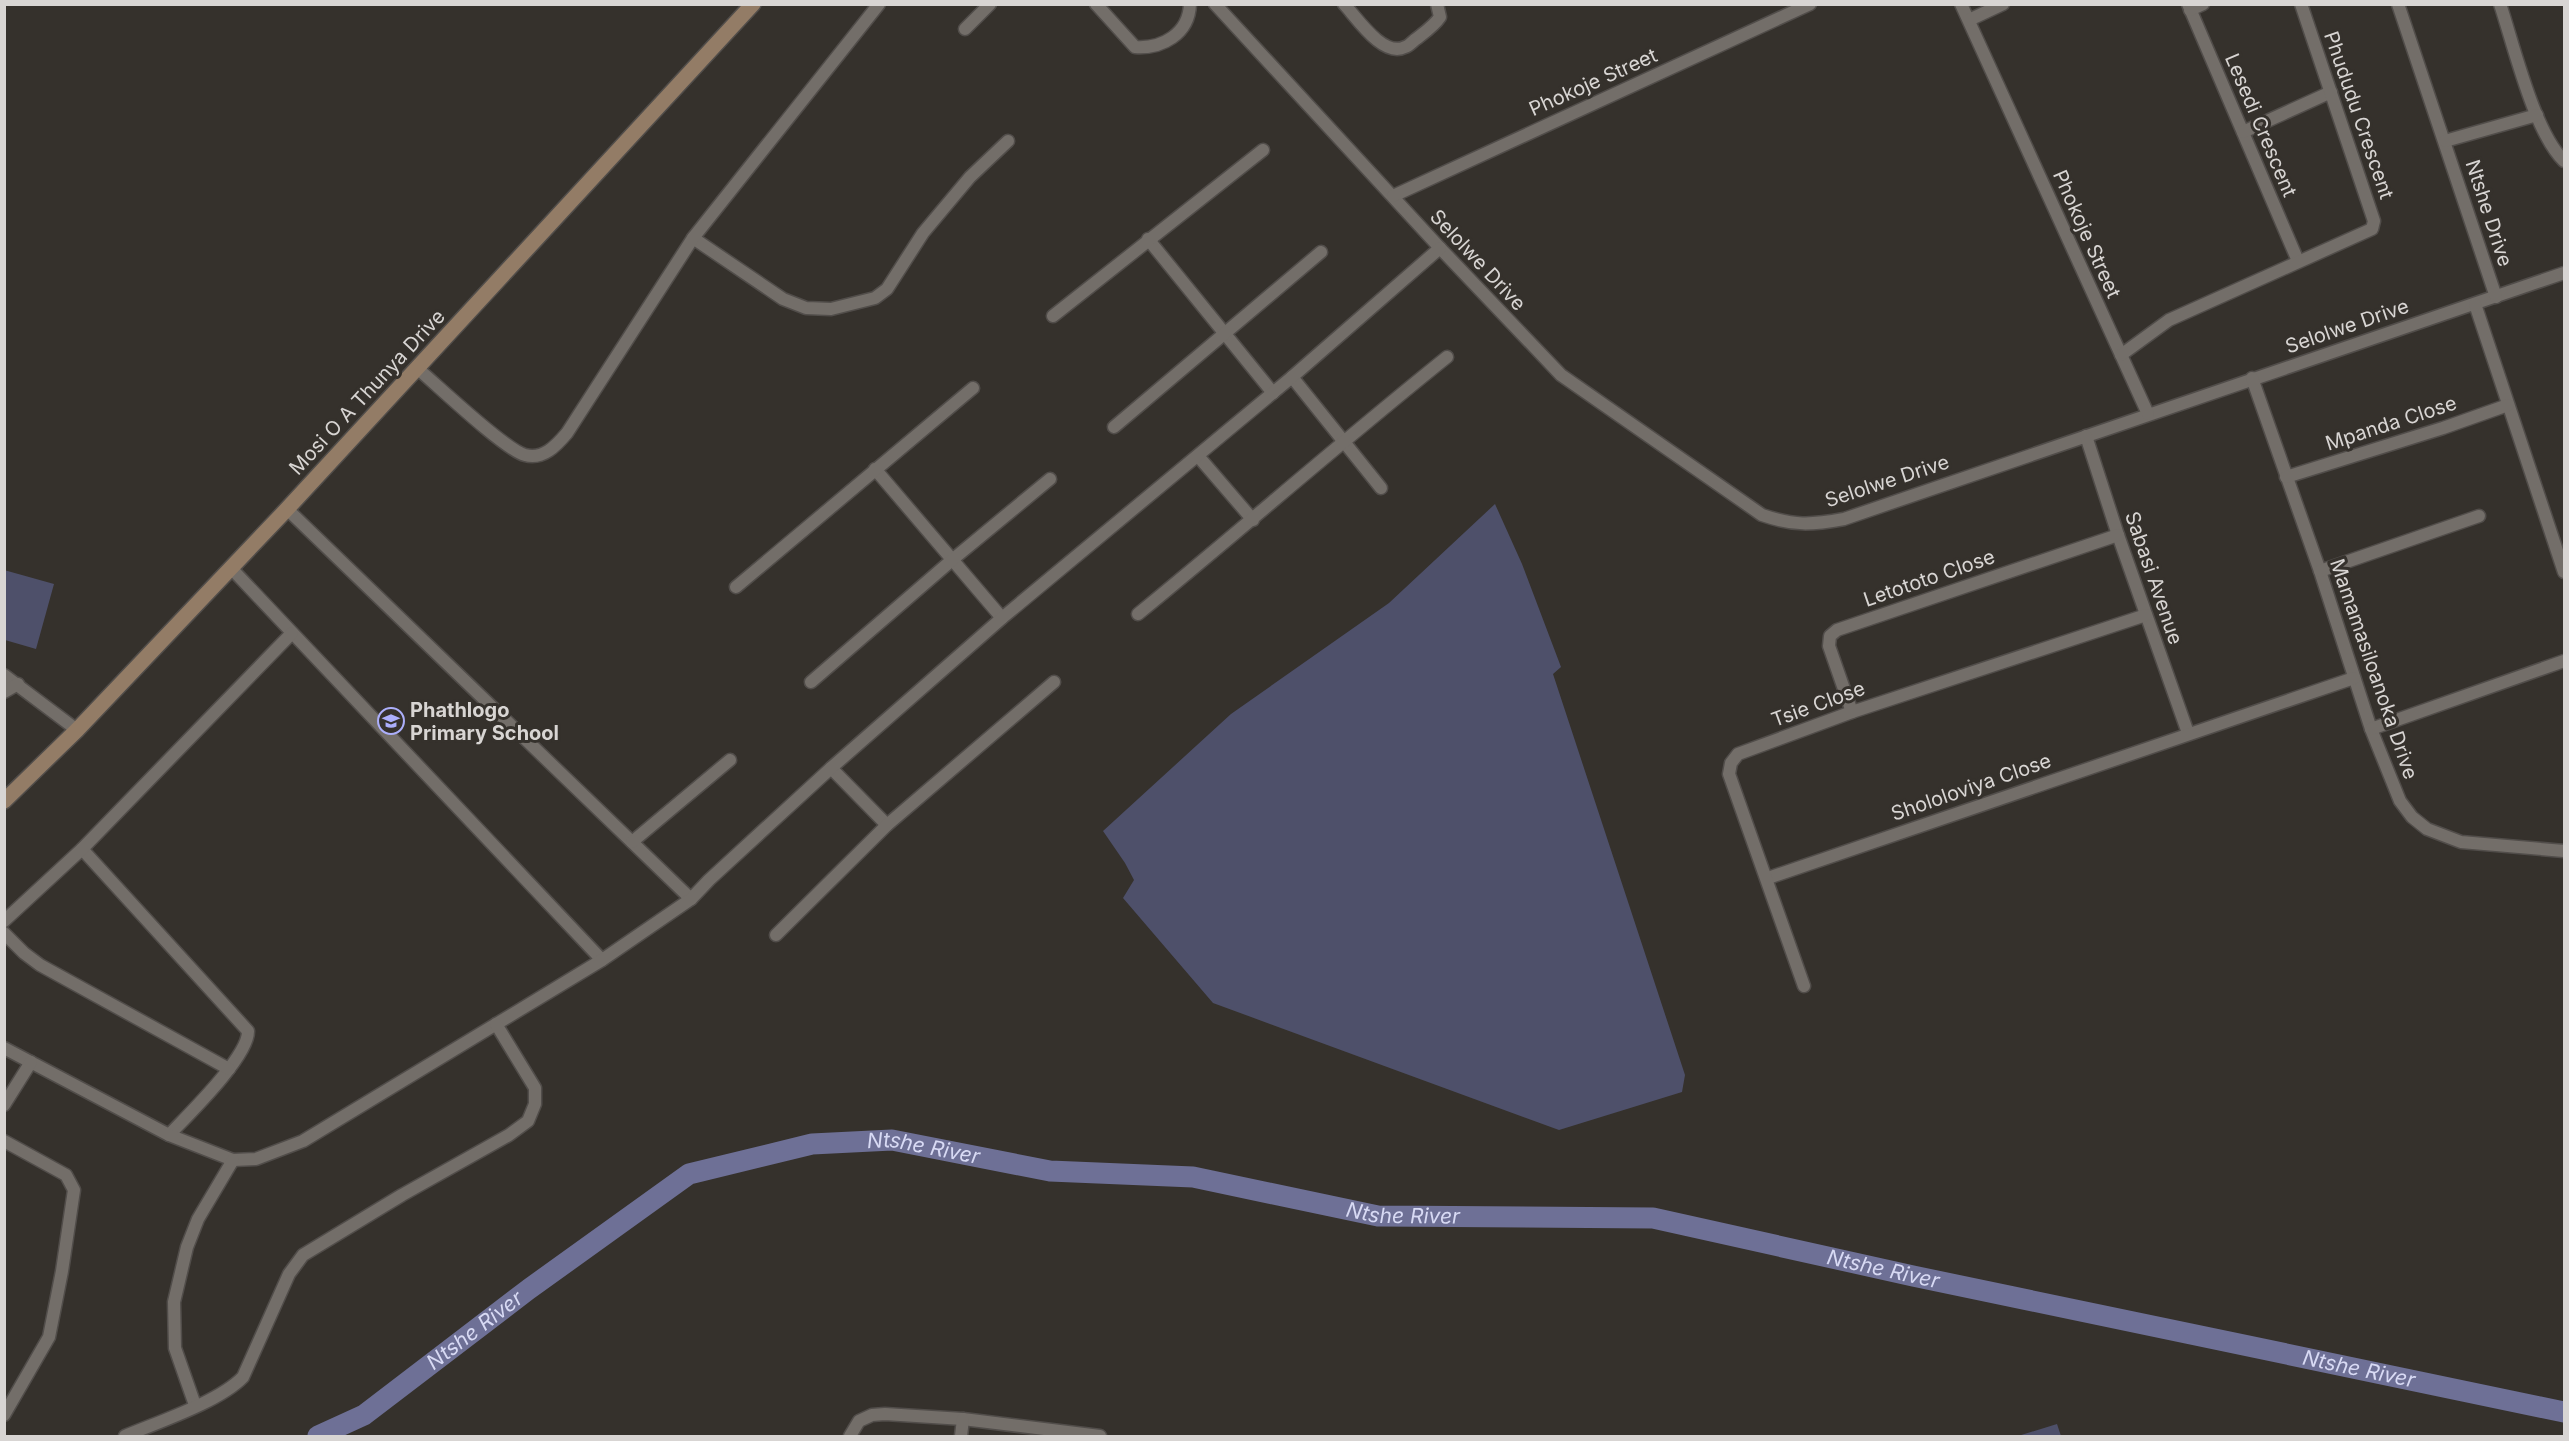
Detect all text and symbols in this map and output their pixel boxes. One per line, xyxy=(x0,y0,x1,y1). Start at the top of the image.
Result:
street label: Phududu Crescent xyxy=(2319,28,2399,202)
street label: Phokoje Street xyxy=(1525,43,1661,121)
street label: Lesedi Crescent xyxy=(2220,50,2302,201)
street label: Ntshe Drive xyxy=(2460,157,2518,269)
street label: Phokoje Street xyxy=(2048,166,2126,302)
street label: Selolwe Drive xyxy=(1425,205,1531,315)
street label: Selolwe Drive xyxy=(2282,294,2412,358)
street label: Mosi O A Thunya Drive xyxy=(284,304,450,480)
street label: Mpanda Close xyxy=(2322,391,2460,455)
street label: Selolwe Drive xyxy=(1822,450,1952,512)
street label: Sabasi Avenue xyxy=(2120,508,2188,648)
street label: Letototo Close xyxy=(1860,544,1998,612)
street label: Mamamasiloanoka Drive xyxy=(2325,556,2423,782)
street label: Tsie Close xyxy=(1768,676,1868,732)
place label: Phathlogo Primary School xyxy=(410,698,559,745)
school or university icon: Phathlogo Primary School xyxy=(376,706,406,736)
street label: Shololoviya Close xyxy=(1888,748,2054,826)
water label: Ntshe River xyxy=(866,1127,983,1169)
water label: Ntshe River xyxy=(1344,1197,1461,1229)
water label: Ntshe River xyxy=(1825,1244,1943,1293)
water label: Ntshe River xyxy=(421,1285,528,1375)
water label: Ntshe River xyxy=(2300,1345,2419,1393)

